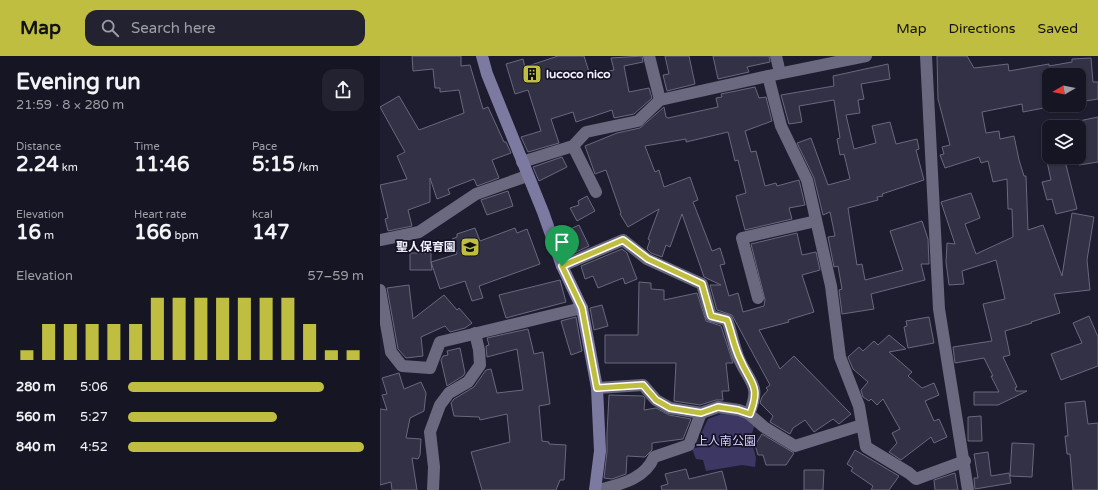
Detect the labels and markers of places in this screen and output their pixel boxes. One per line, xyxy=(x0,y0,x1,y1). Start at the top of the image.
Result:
building icon: lucoco nico xyxy=(521,63,543,85)
place label: lucoco nico xyxy=(546,67,611,81)
pin xyxy=(545,225,579,266)
school or university icon: 聖人保育園 xyxy=(459,236,481,258)
place label: 聖人保育園 xyxy=(396,240,456,254)

